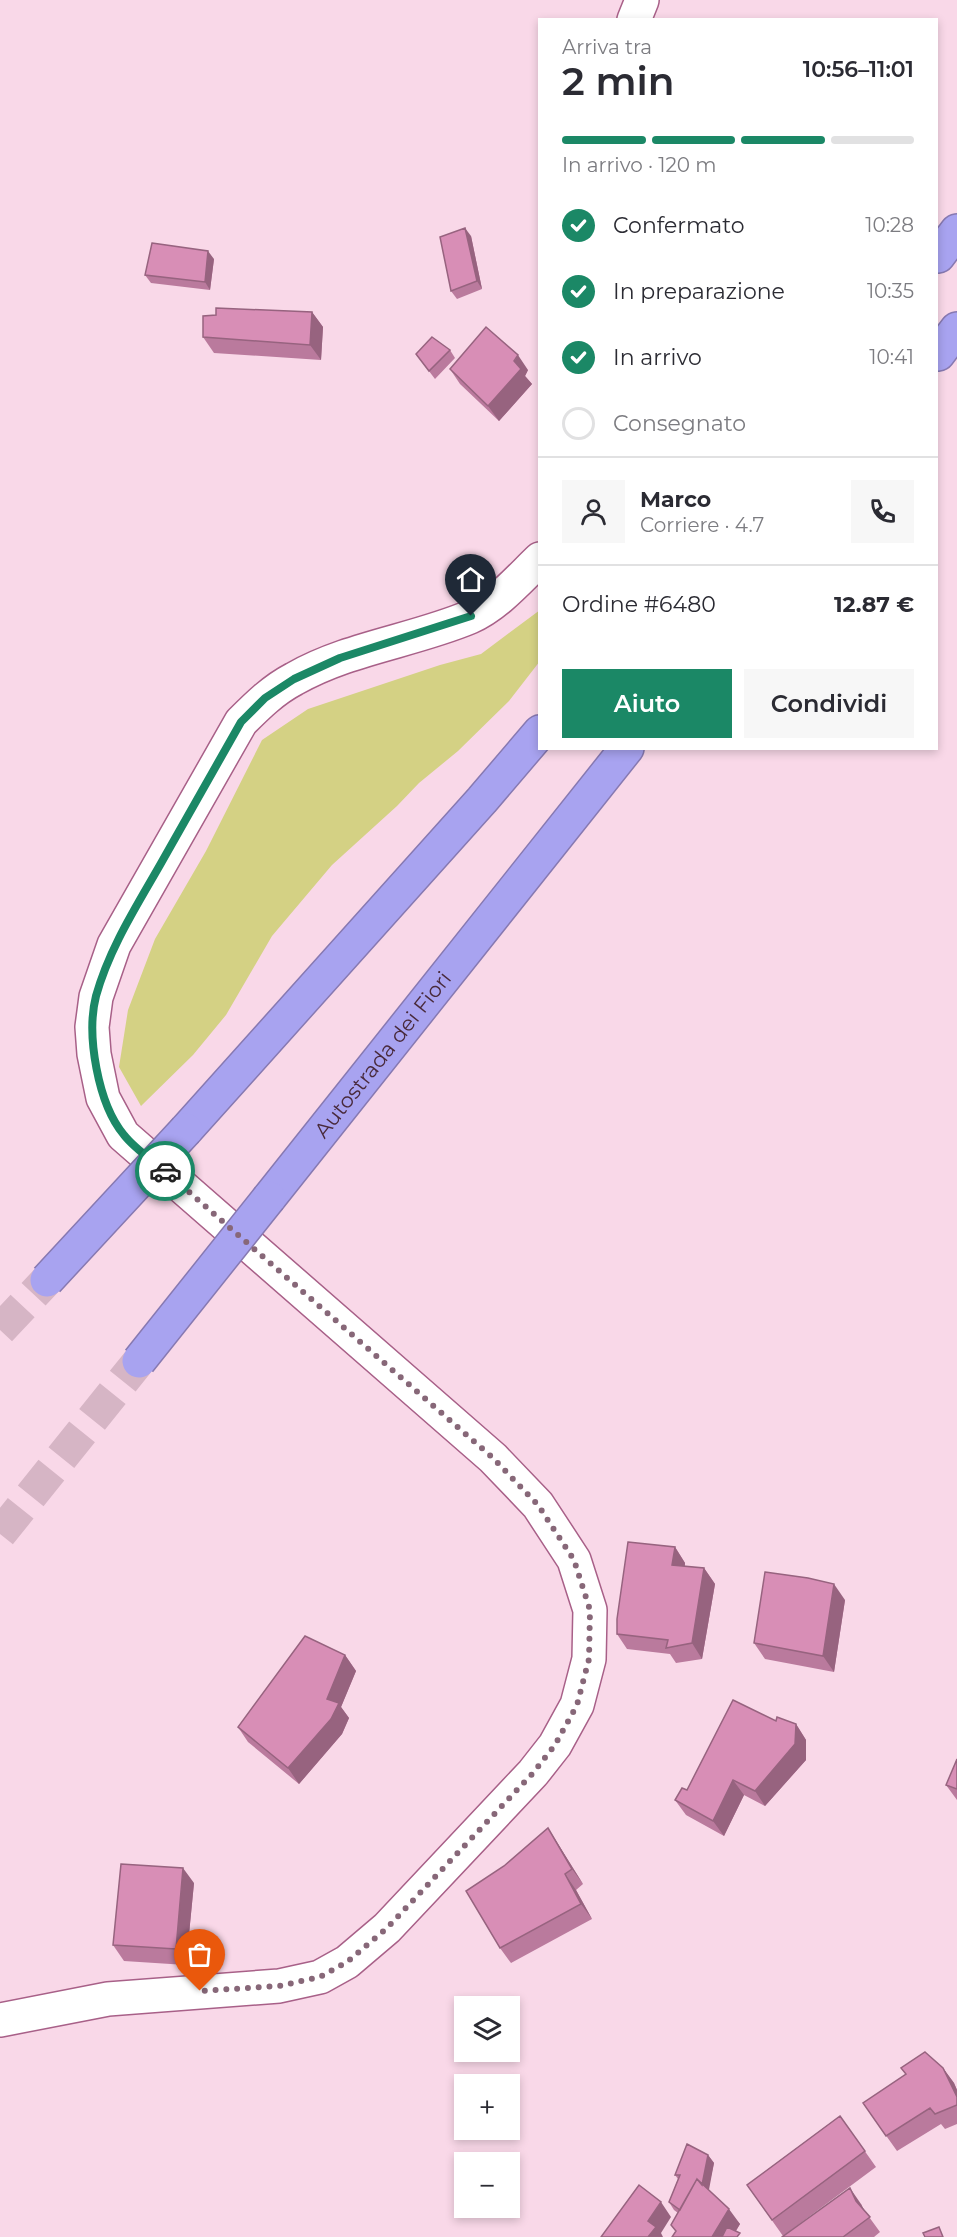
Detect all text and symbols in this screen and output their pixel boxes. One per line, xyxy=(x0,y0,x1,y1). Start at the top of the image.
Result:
text: Arriva tra xyxy=(562,35,652,59)
text: 10:56–11:01 xyxy=(803,56,914,83)
text: 2 min xyxy=(562,57,675,105)
text: In arrivo · 120 m xyxy=(562,153,717,177)
icon: check xyxy=(562,209,595,242)
text: Confermato xyxy=(613,212,745,239)
text: 10:28 xyxy=(865,213,914,237)
icon: check xyxy=(562,275,595,308)
text: In preparazione xyxy=(613,278,785,305)
text: 10:35 xyxy=(867,279,914,303)
icon: check xyxy=(562,341,595,374)
text: In arrivo xyxy=(613,344,702,371)
text: 10:41 xyxy=(869,345,914,369)
text: Consegnato xyxy=(613,410,746,437)
button: person xyxy=(562,480,625,543)
button: phone xyxy=(851,480,914,543)
text: Marco xyxy=(640,486,711,513)
text: Corriere · 4.7 xyxy=(640,513,764,537)
pin xyxy=(445,554,496,616)
icon: home xyxy=(454,563,487,596)
text: Ordine #6480 xyxy=(562,591,716,618)
text: 12.87 € xyxy=(834,591,914,618)
button: Aiuto xyxy=(562,669,732,738)
button: Condividi xyxy=(744,669,914,738)
street label: Autostrada dei Fiori xyxy=(309,966,456,1143)
courier xyxy=(135,1141,195,1201)
icon: car xyxy=(149,1155,182,1188)
pin xyxy=(174,1929,225,1991)
icon: bag xyxy=(183,1938,216,1971)
map controls xyxy=(454,1996,520,2218)
button: layers xyxy=(454,1996,520,2062)
button: + xyxy=(454,2074,520,2140)
button: − xyxy=(454,2152,520,2218)

